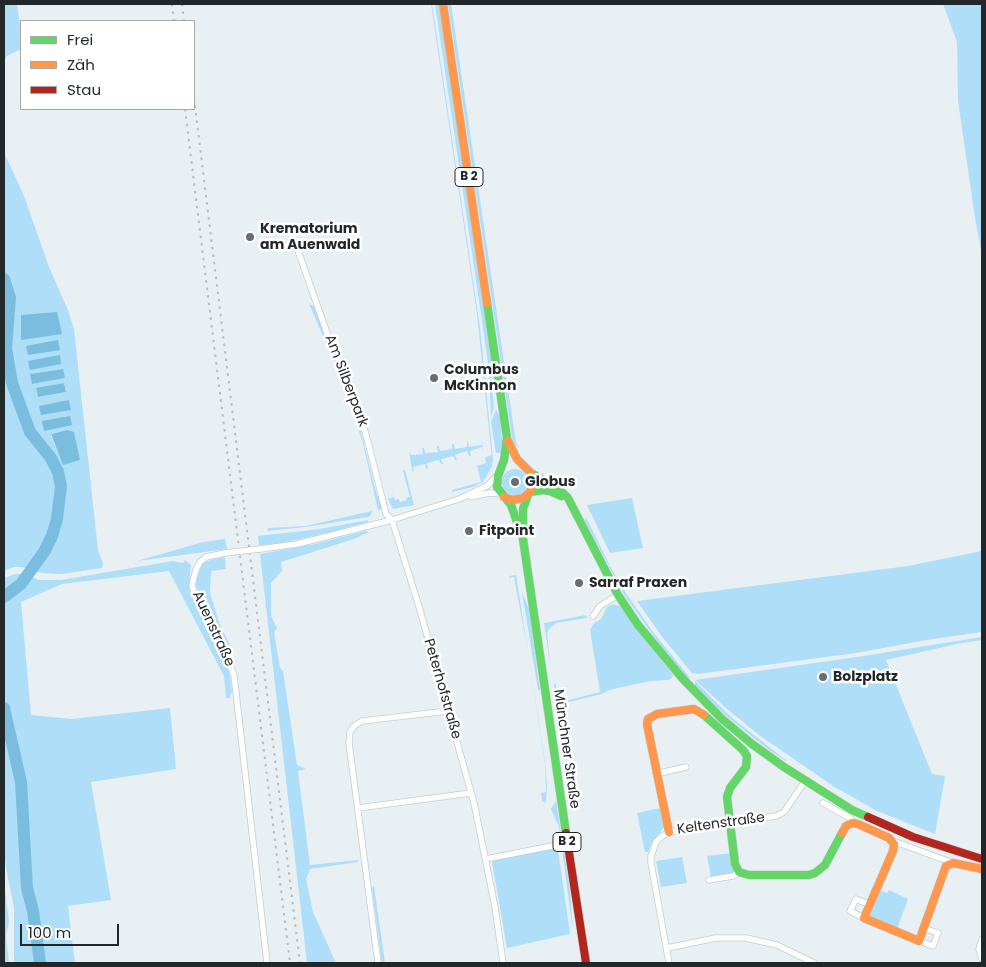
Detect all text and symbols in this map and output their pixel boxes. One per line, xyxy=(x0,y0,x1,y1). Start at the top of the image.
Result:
legend xyxy=(20,20,195,110)
text: Frei xyxy=(67,29,93,50)
text: Zäh xyxy=(67,54,95,75)
text: Stau xyxy=(67,79,101,100)
road number: B 2 xyxy=(455,168,483,186)
place label: Krematorium am Auenwald xyxy=(260,221,360,253)
marker: Krematorium am Auenwald xyxy=(244,231,256,243)
street label: Am Silberpark xyxy=(321,333,371,429)
place label: Columbus McKinnon xyxy=(444,362,519,394)
marker: Columbus McKinnon xyxy=(428,372,440,384)
place label: Globus xyxy=(525,474,575,490)
marker: Globus xyxy=(509,476,521,488)
place label: Fitpoint xyxy=(479,523,534,539)
marker: Fitpoint xyxy=(463,525,475,537)
place label: Sarraf Praxen xyxy=(589,575,687,591)
marker: Sarraf Praxen xyxy=(573,577,585,589)
street label: Auenstraße xyxy=(188,589,238,669)
street label: Peterhofstraße xyxy=(420,637,464,741)
place label: Bolzplatz xyxy=(833,669,898,685)
marker: Bolzplatz xyxy=(817,671,829,683)
street label: Münchner Straße xyxy=(549,688,583,810)
street label: Keltenstraße xyxy=(676,810,766,838)
road number: B 2 xyxy=(553,832,581,852)
scale bar xyxy=(22,914,121,946)
text: 100 m xyxy=(28,922,71,943)

